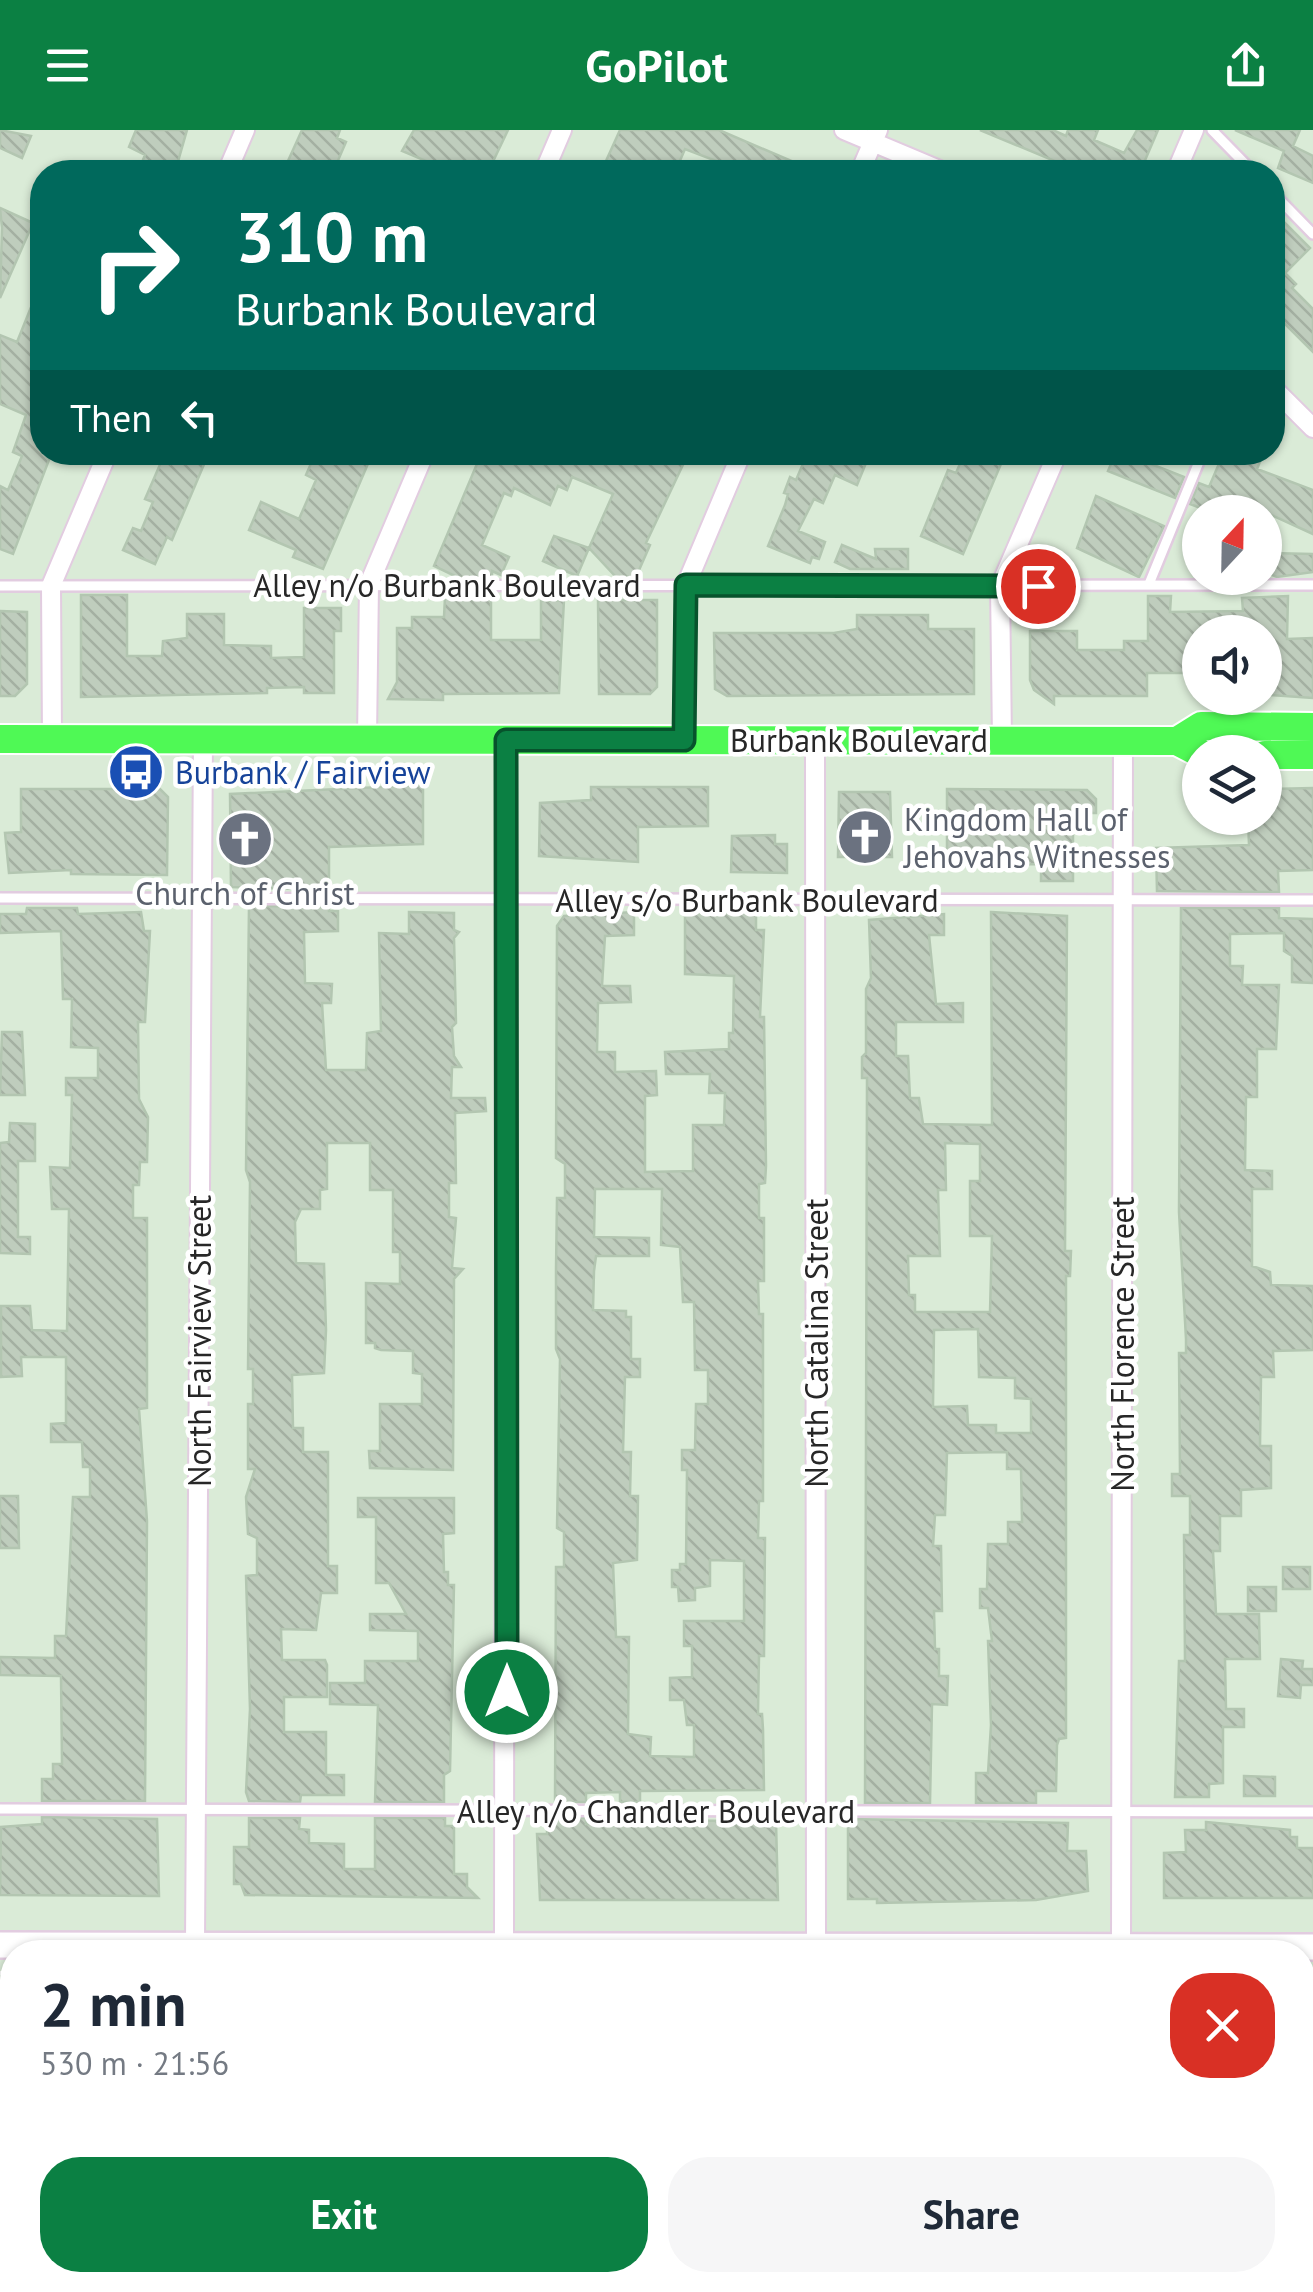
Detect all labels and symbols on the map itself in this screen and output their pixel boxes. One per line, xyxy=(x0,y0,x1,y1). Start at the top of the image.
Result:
north arrow xyxy=(1182,495,1282,595)
pin xyxy=(996,544,1081,629)
street label: Alley n/o Burbank Boulevard xyxy=(253,564,641,606)
street label: Burbank Boulevard xyxy=(730,719,988,761)
bus stop icon: Burbank / Fairview xyxy=(106,742,166,802)
place label: Burbank / Fairview xyxy=(175,751,431,793)
place label: Kingdom Hall of Jehovahs Witnesses xyxy=(902,798,1170,877)
church icon: Kingdom Hall of Jehovahs Witnesses xyxy=(835,807,895,867)
church icon: Church of Christ xyxy=(215,809,275,869)
place label: Church of Christ xyxy=(135,872,355,914)
street label: Alley s/o Burbank Boulevard xyxy=(555,879,939,921)
street label: North Fairview Street xyxy=(178,1195,220,1487)
street label: North Florence Street xyxy=(1101,1196,1143,1492)
street label: North Catalina Street xyxy=(795,1198,837,1488)
position arrow xyxy=(455,1640,559,1744)
street label: Alley n/o Chandler Boulevard xyxy=(457,1790,855,1832)

